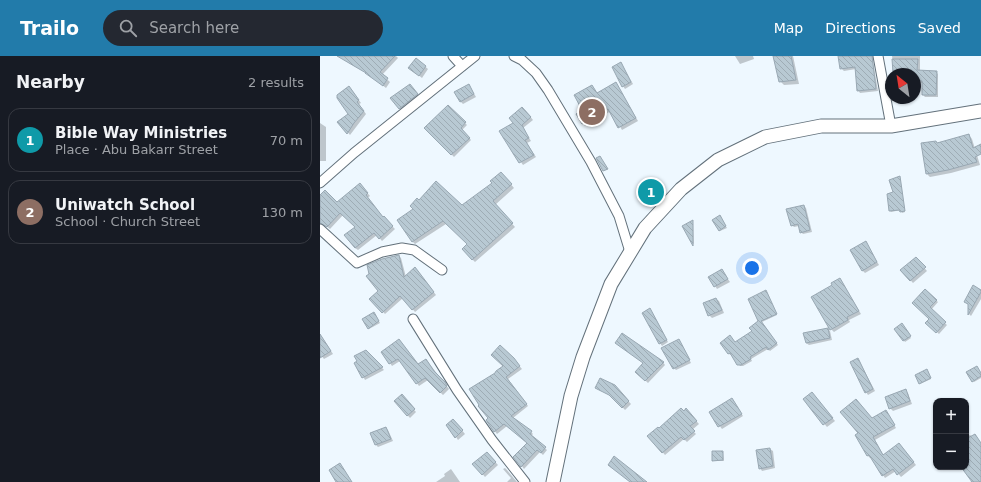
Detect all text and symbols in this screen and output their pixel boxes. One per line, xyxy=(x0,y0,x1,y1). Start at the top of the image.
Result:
search box xyxy=(103,10,383,46)
text: Trailo xyxy=(20,17,79,39)
icon: search xyxy=(117,17,139,39)
text: Search here xyxy=(149,19,239,37)
text: Map xyxy=(774,20,803,36)
text: Directions xyxy=(825,20,896,36)
text: Saved xyxy=(918,20,961,36)
north arrow xyxy=(885,68,921,104)
text: Nearby xyxy=(16,72,85,92)
text: 2 results xyxy=(248,75,304,90)
pin: 2 xyxy=(579,97,605,127)
text: Bible Way Ministries xyxy=(55,124,227,142)
text: 1 xyxy=(25,133,35,148)
text: 70 m xyxy=(270,133,303,148)
text: Place · Abu Bakarr Street xyxy=(55,142,218,157)
pin: 1 xyxy=(638,177,664,207)
text: Uniwatch School xyxy=(55,196,195,214)
text: 2 xyxy=(25,205,35,220)
text: 130 m xyxy=(261,205,303,220)
text: School · Church Street xyxy=(55,214,200,229)
your location xyxy=(742,258,762,278)
map controls xyxy=(933,398,969,470)
button: + xyxy=(933,398,969,434)
button: − xyxy=(933,434,969,470)

